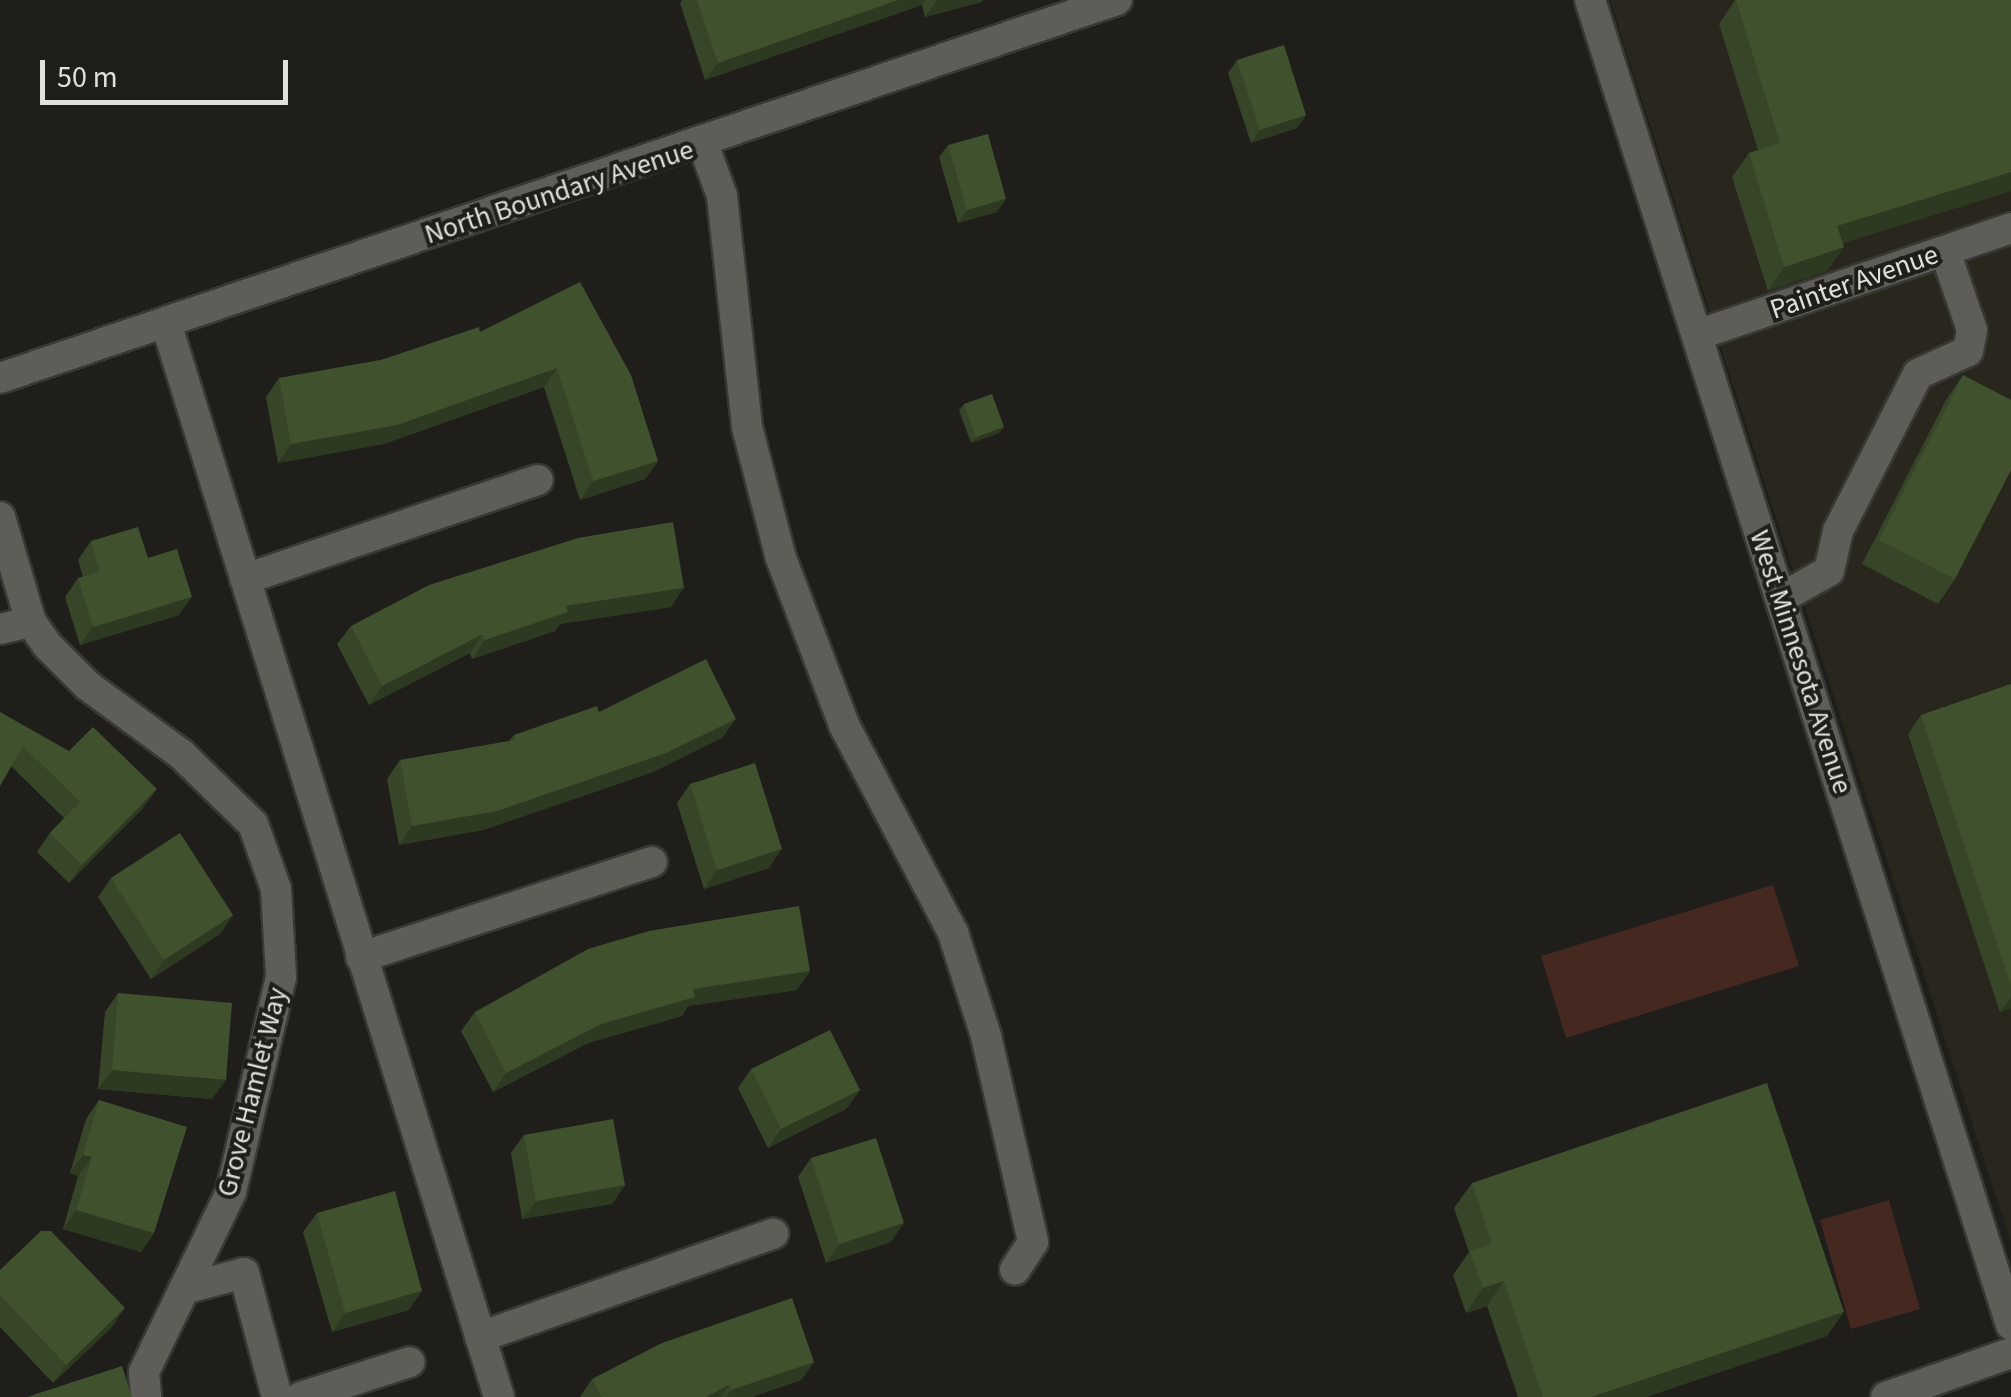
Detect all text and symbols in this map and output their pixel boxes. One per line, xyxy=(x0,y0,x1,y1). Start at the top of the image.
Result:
scale bar xyxy=(45,40,292,102)
text: 50 m xyxy=(57,56,118,99)
street label: North Boundary Avenue xyxy=(420,133,698,251)
street label: Painter Avenue xyxy=(1766,238,1942,326)
street label: West Minnesota Avenue xyxy=(1743,526,1859,798)
street label: Grove Hamlet Way xyxy=(210,984,294,1200)

